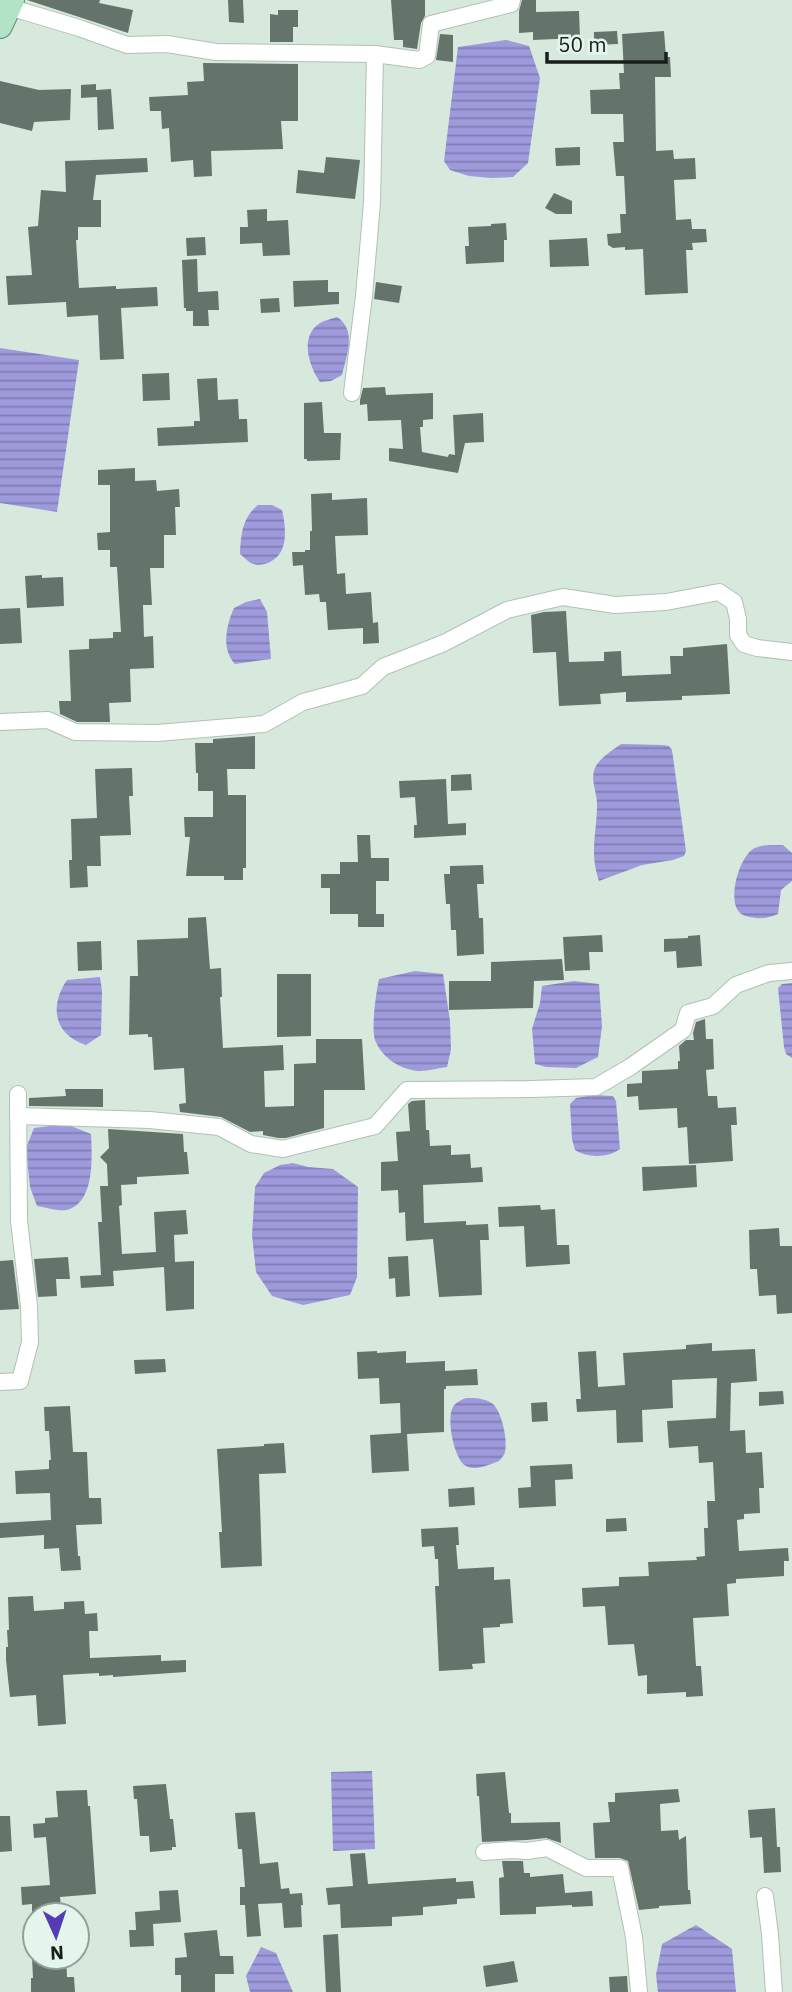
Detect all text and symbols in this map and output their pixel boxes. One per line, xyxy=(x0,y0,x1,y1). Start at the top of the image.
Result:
scale bar xyxy=(547,21,666,65)
text: 50 m xyxy=(558,30,607,58)
north arrow xyxy=(21,1901,91,1971)
text: N xyxy=(49,1941,64,1965)

